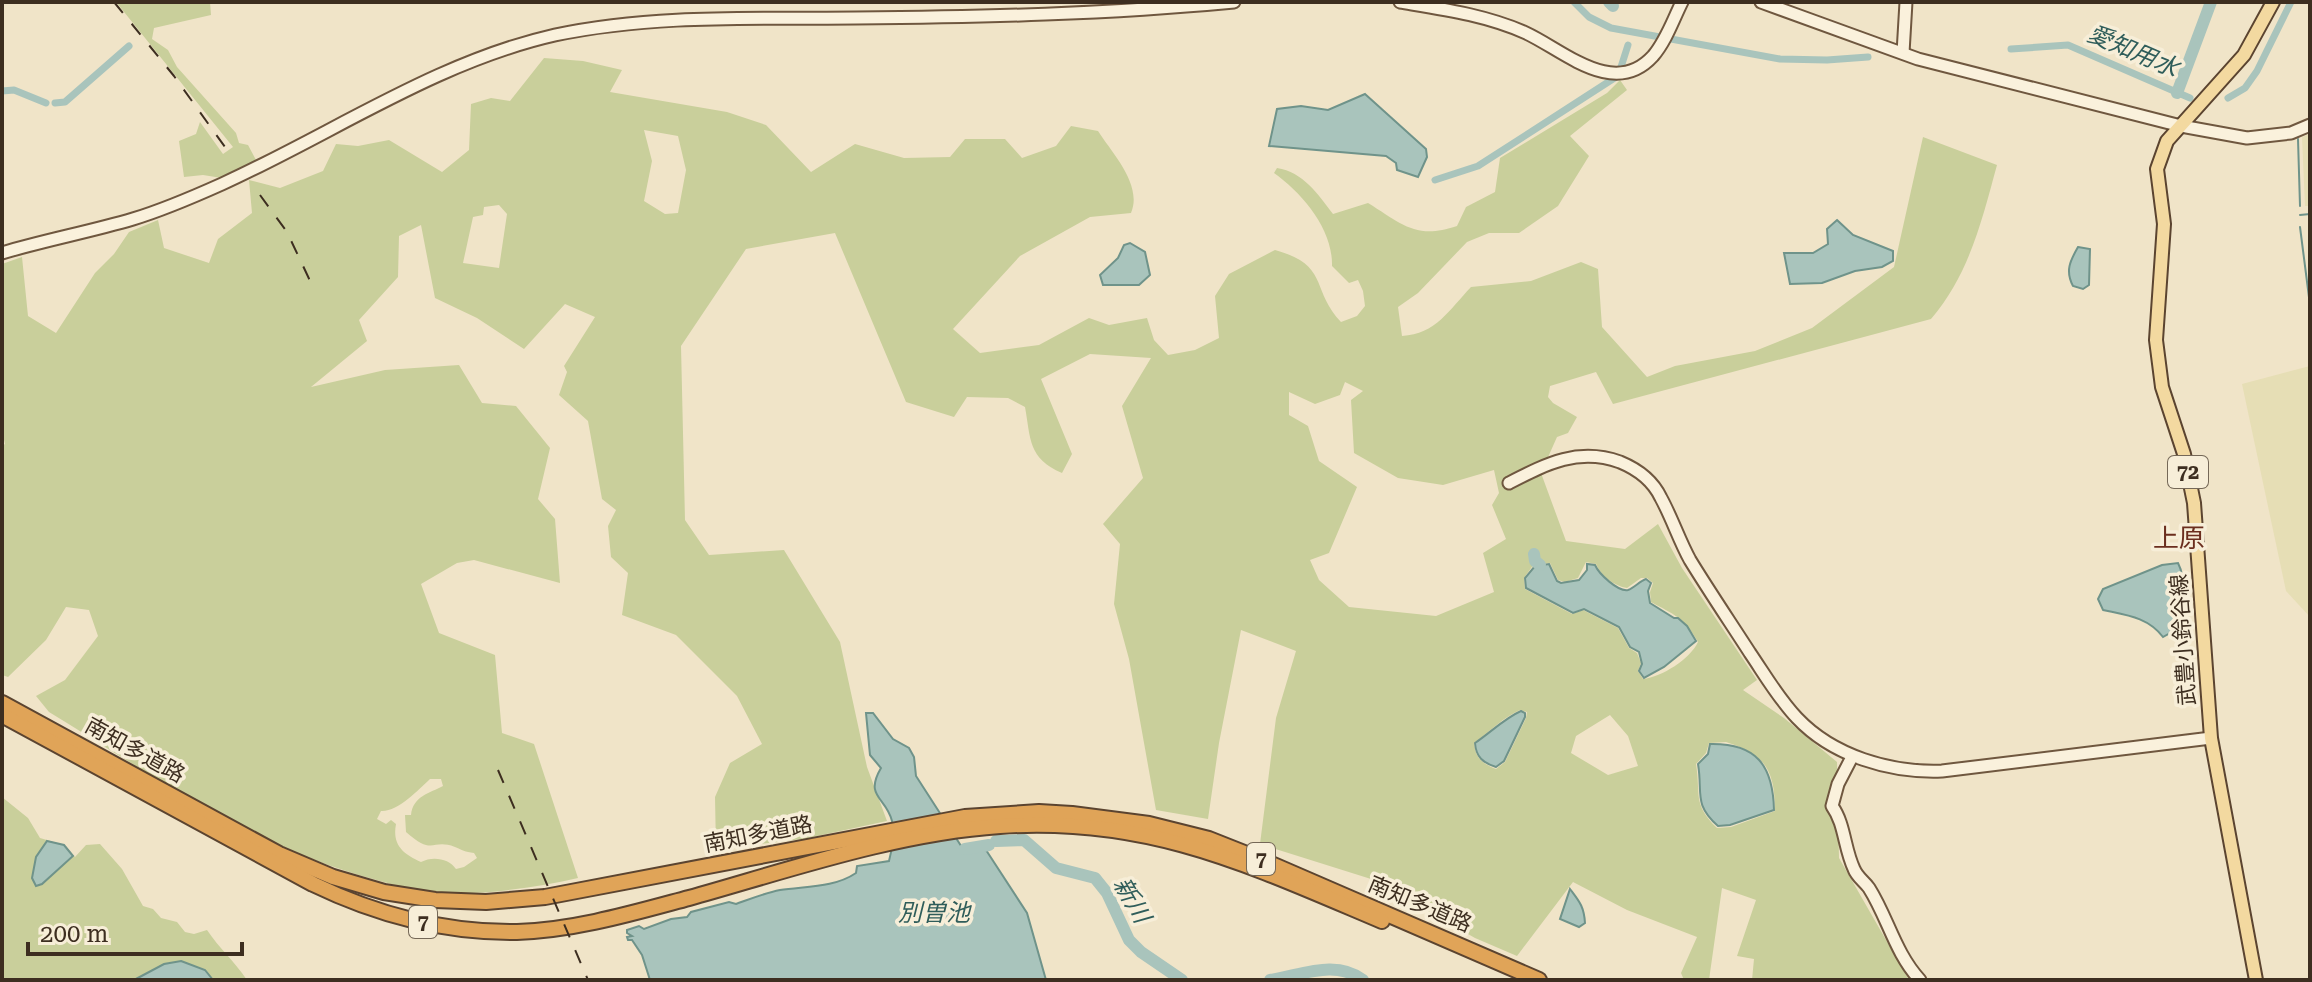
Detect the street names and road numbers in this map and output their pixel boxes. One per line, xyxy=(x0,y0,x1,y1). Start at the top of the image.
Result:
road number: 72 xyxy=(2168,456,2208,488)
street label: 武豊小鈴谷線 xyxy=(2166,573,2200,707)
street label: 南知多道路 xyxy=(81,712,189,788)
street label: 南知多道路 xyxy=(702,811,814,857)
road number: 7 xyxy=(1247,843,1275,875)
street label: 南知多道路 xyxy=(1364,871,1476,937)
road number: 7 xyxy=(409,906,437,938)

